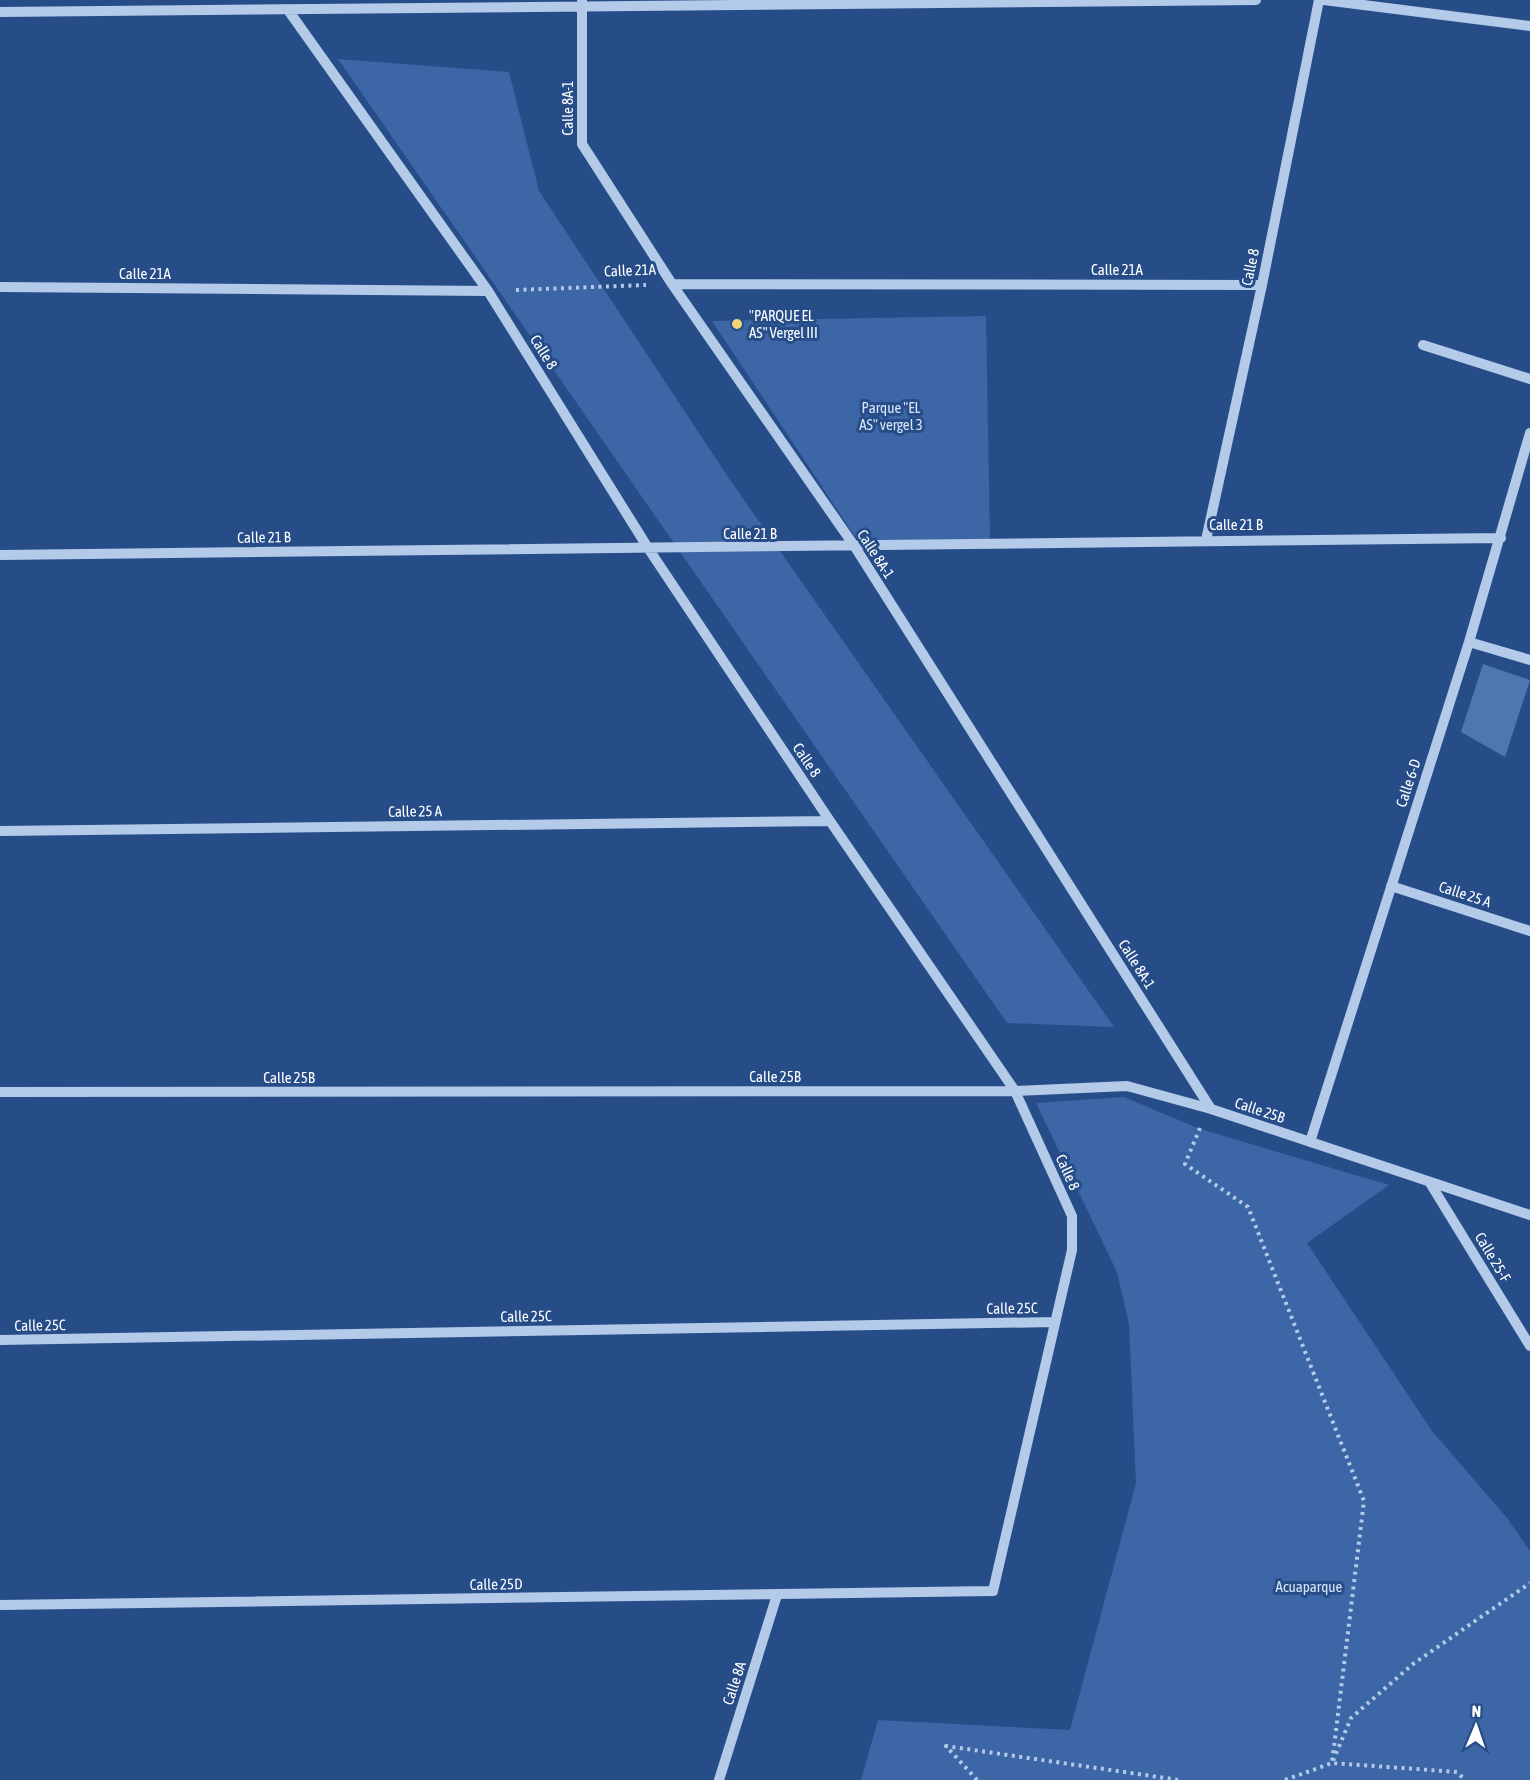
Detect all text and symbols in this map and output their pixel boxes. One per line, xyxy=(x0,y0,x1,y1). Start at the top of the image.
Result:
street label: Calle 8A-1 xyxy=(559,81,576,135)
street label: Calle 8 xyxy=(1238,247,1262,287)
street label: Calle 21A xyxy=(604,261,657,279)
street label: Calle 21A xyxy=(1091,261,1144,278)
street label: Calle 21A xyxy=(119,265,172,282)
place label: "PARQUE EL AS" Vergel III xyxy=(749,307,818,341)
marker: "PARQUE EL AS" Vergel III xyxy=(730,317,744,331)
street label: Calle 8 xyxy=(527,332,561,372)
park label: Parque "EL AS" vergel 3 xyxy=(859,399,923,433)
street label: Calle 21 B xyxy=(1209,516,1263,533)
street label: Calle 21 B xyxy=(723,525,777,542)
street label: Calle 8A-1 xyxy=(854,526,898,582)
street label: Calle 21 B xyxy=(237,528,291,546)
street label: Calle 8 xyxy=(789,740,825,780)
street label: Calle 6-D xyxy=(1392,757,1424,809)
street label: Calle 25 A xyxy=(388,802,443,820)
street label: Calle 25 A xyxy=(1437,878,1494,911)
street label: Calle 8A-1 xyxy=(1115,936,1159,992)
street label: Calle 25B xyxy=(749,1068,801,1085)
street label: Calle 25B xyxy=(263,1069,315,1086)
street label: Calle 25B xyxy=(1233,1094,1287,1126)
street label: Calle 8 xyxy=(1053,1151,1083,1193)
street label: Calle 25-F xyxy=(1472,1229,1514,1285)
street label: Calle 25C xyxy=(986,1299,1038,1317)
street label: Calle 25C xyxy=(500,1307,552,1325)
street label: Calle 25C xyxy=(14,1316,66,1334)
street label: Calle 25D xyxy=(469,1575,523,1593)
park label: Acuaparque xyxy=(1276,1578,1343,1595)
street label: Calle 8A xyxy=(719,1658,749,1707)
north arrow xyxy=(1446,1696,1506,1756)
text: N xyxy=(1471,1702,1482,1720)

